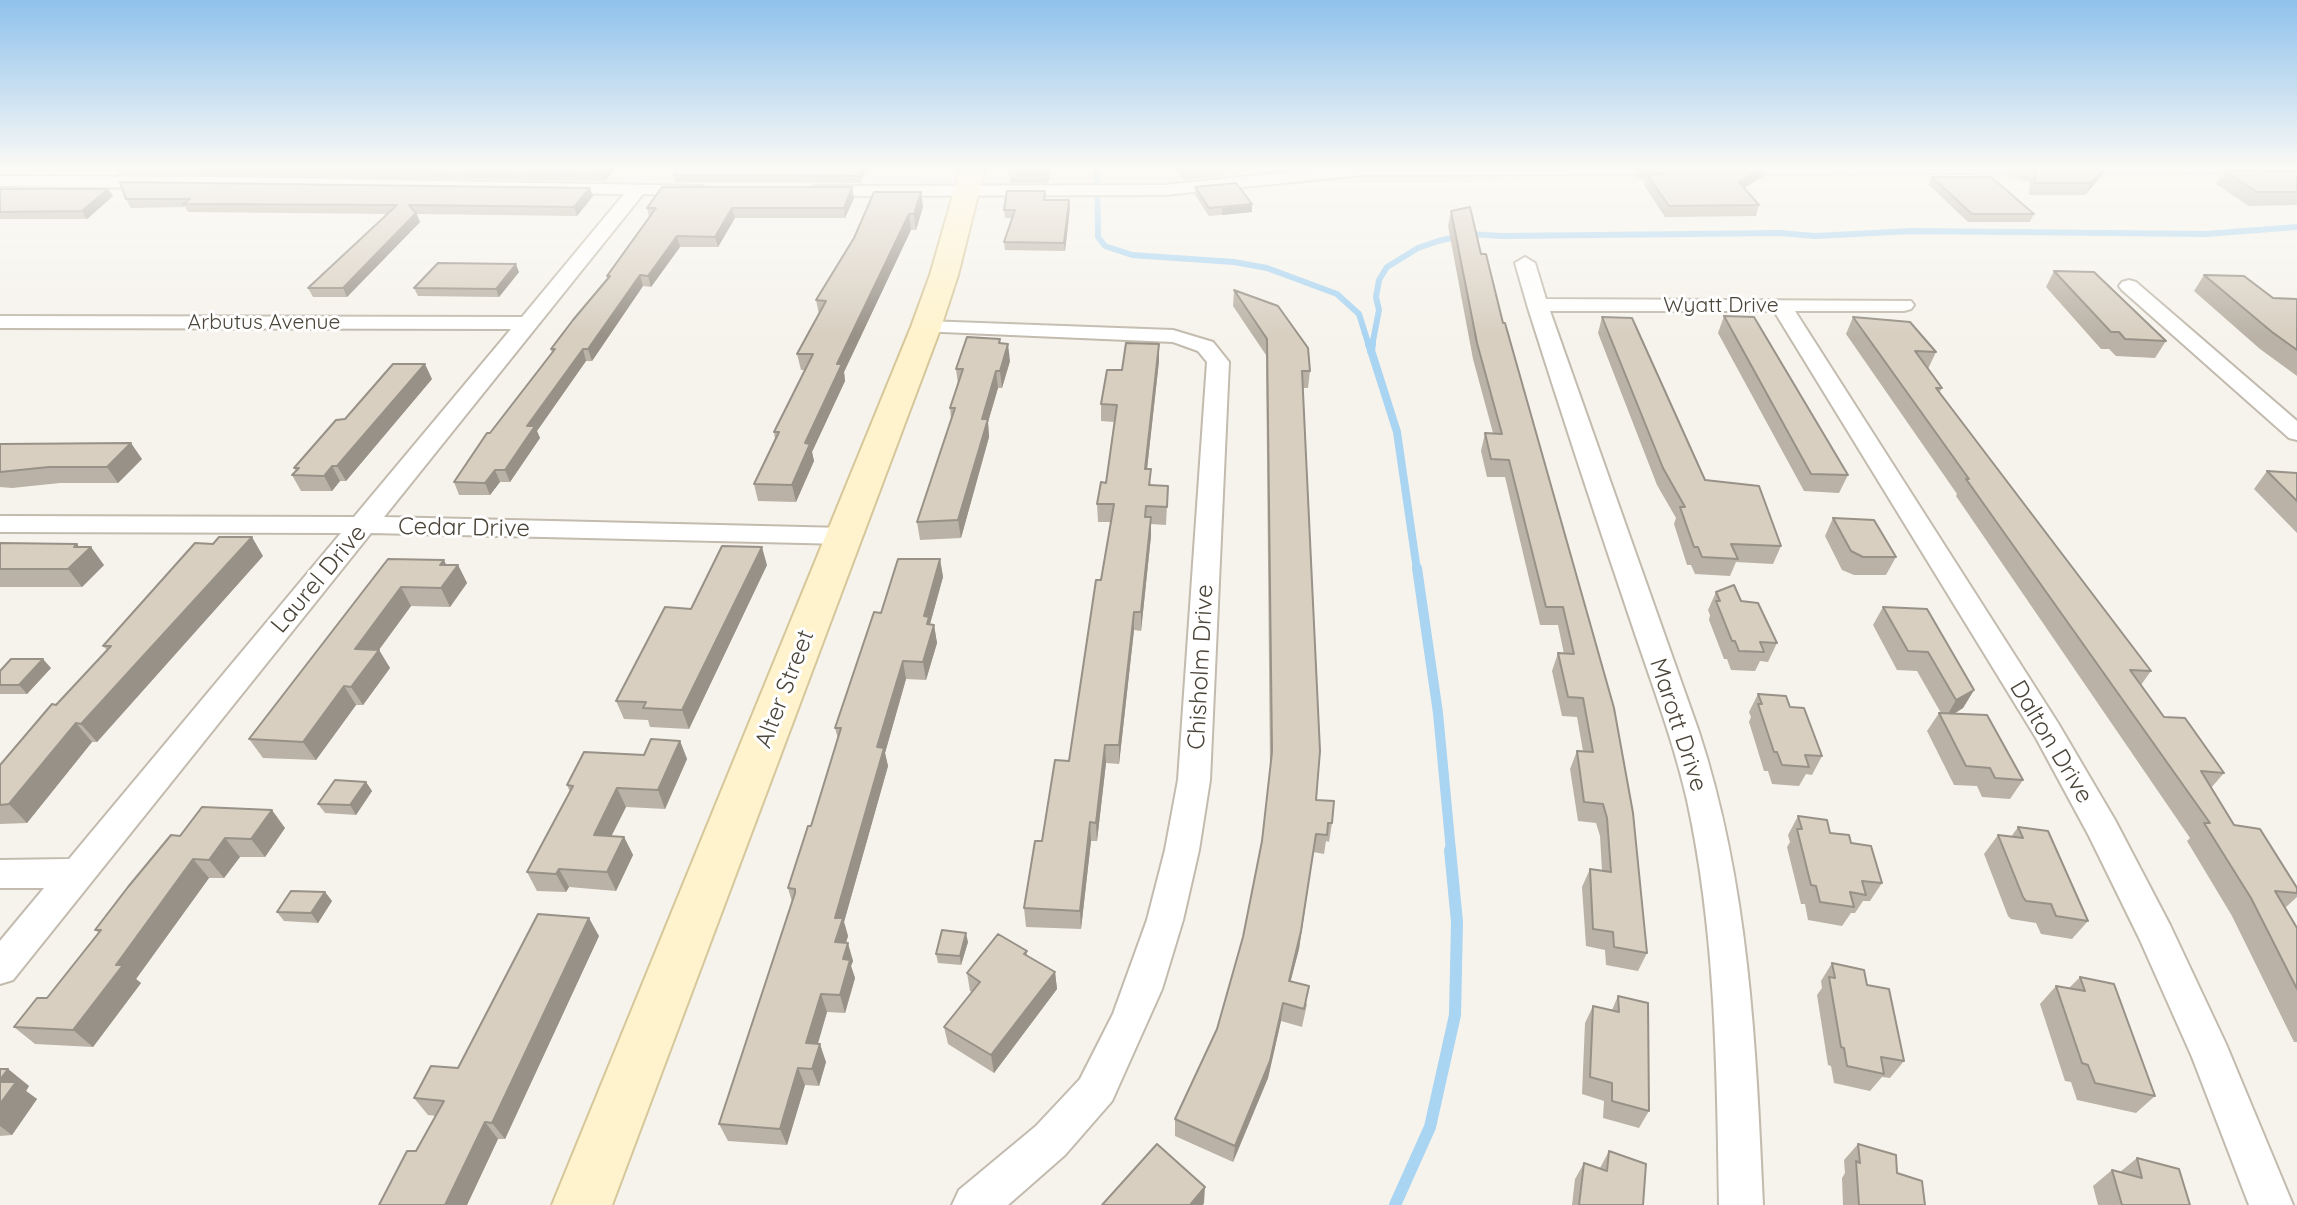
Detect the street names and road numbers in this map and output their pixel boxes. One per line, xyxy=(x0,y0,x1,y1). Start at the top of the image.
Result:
street label: Wyatt Drive xyxy=(1663,293,1779,319)
street label: Arbutus Avenue xyxy=(188,310,340,336)
street label: Cedar Drive xyxy=(398,512,530,544)
street label: Laurel Drive xyxy=(265,519,373,639)
street label: Chisholm Drive xyxy=(1182,584,1220,750)
street label: Alter Street xyxy=(749,626,821,752)
street label: Marott Drive xyxy=(1643,655,1713,795)
street label: Dalton Drive xyxy=(2003,675,2099,809)

